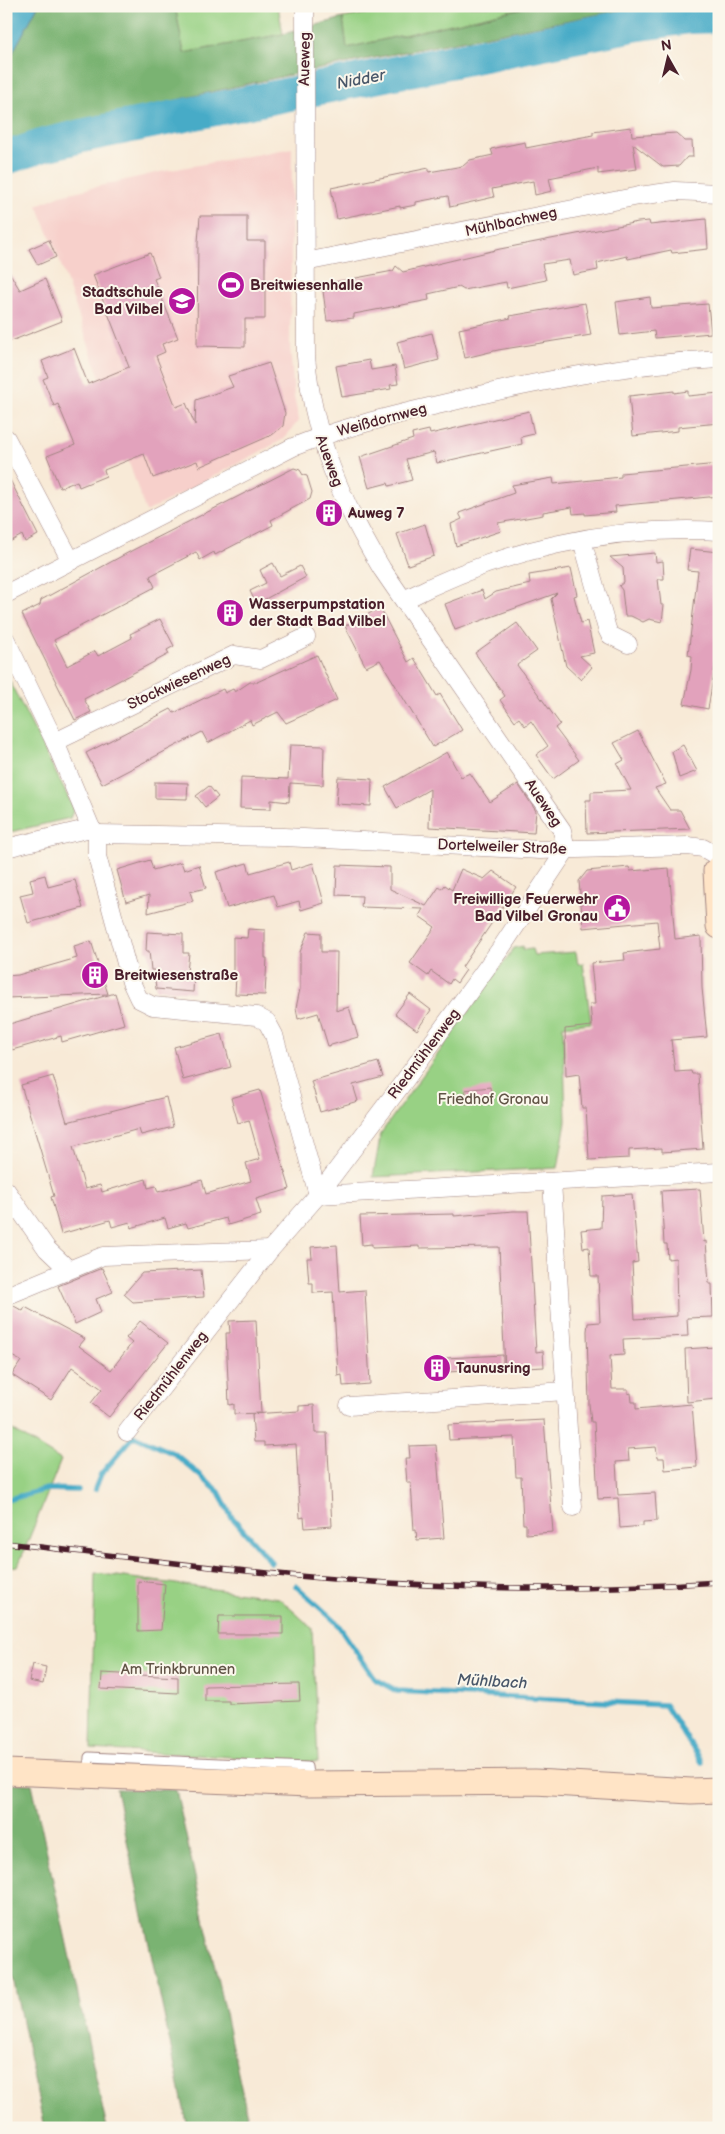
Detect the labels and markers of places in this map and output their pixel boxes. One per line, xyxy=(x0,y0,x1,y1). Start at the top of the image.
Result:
sports icon: Breitwiesenhalle xyxy=(216,270,246,300)
place label: Breitwiesenhalle xyxy=(250,276,363,295)
place label: Stadtschule Bad Vilbel xyxy=(82,283,163,319)
school or university icon: Stadtschule Bad Vilbel xyxy=(167,286,197,316)
building icon: Auweg 7 xyxy=(314,498,344,528)
place label: Auweg 7 xyxy=(347,504,405,523)
place label: Wasserpumpstation der Stadt Bad Vilbel xyxy=(249,595,386,631)
building icon: Wasserpumpstation der Stadt Bad Vilbel xyxy=(215,598,245,628)
place label: Freiwillige Feuerwehr Bad Vilbel Gronau xyxy=(453,890,599,926)
public building icon: Freiwillige Feuerwehr Bad Vilbel Gronau xyxy=(602,893,632,923)
building icon: Breitwiesenstraße xyxy=(80,960,110,990)
place label: Breitwiesenstraße xyxy=(114,966,239,985)
building icon: Taunusring xyxy=(422,1353,452,1383)
place label: Taunusring xyxy=(456,1359,531,1378)

